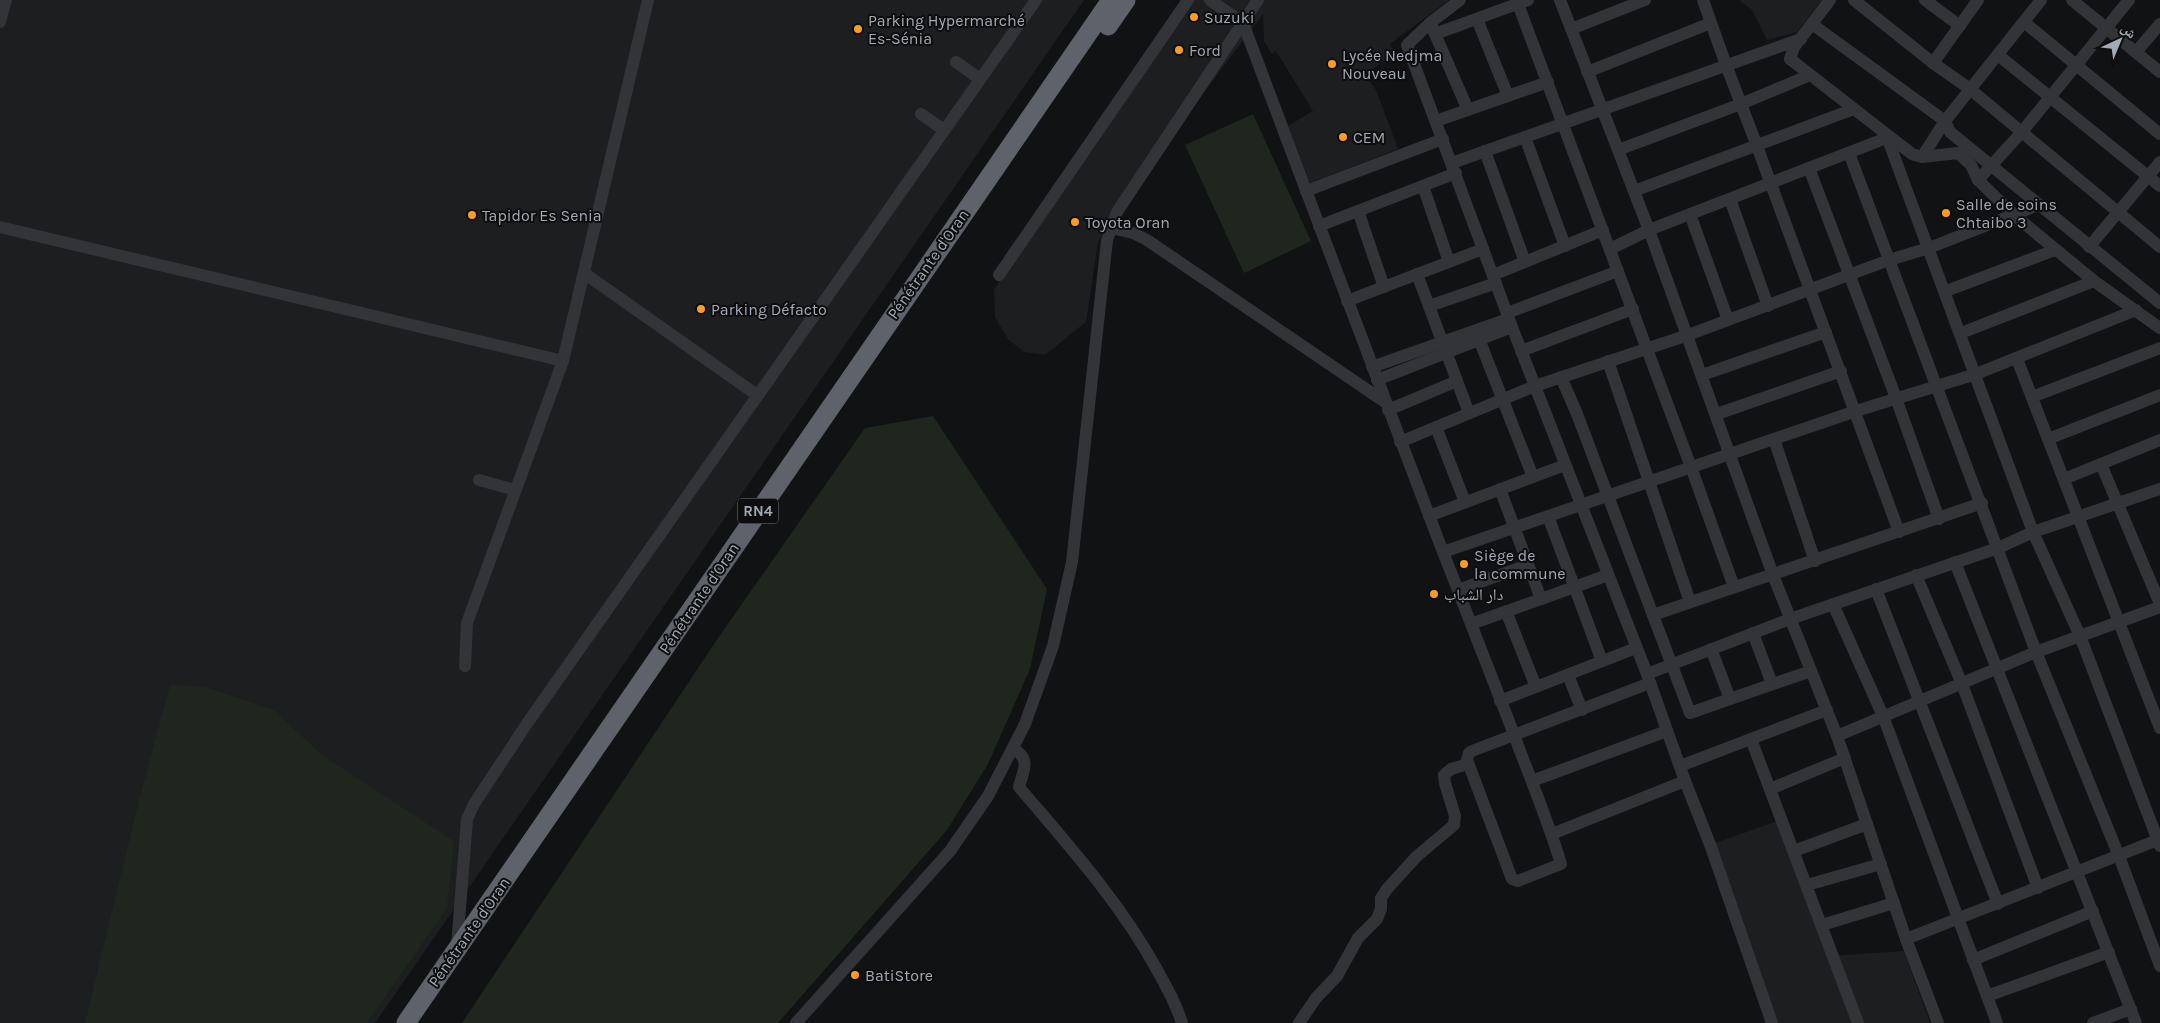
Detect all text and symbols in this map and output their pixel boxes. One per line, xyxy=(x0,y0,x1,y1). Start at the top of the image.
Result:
place label: Suzuki xyxy=(1204,8,1254,27)
place label: Parking Hypermarché Es-Sénia xyxy=(868,11,1025,48)
marker: Suzuki xyxy=(1188,11,1200,23)
north arrow xyxy=(2095,15,2145,65)
text: ش xyxy=(2117,20,2140,42)
marker: Parking Hypermarché Es-Sénia xyxy=(852,23,864,35)
place label: Ford xyxy=(1189,41,1221,60)
marker: Ford xyxy=(1173,44,1185,56)
place label: Lycée Nedjma Nouveau xyxy=(1342,46,1442,83)
marker: Lycée Nedjma Nouveau xyxy=(1326,58,1338,70)
place label: CEM xyxy=(1353,128,1385,147)
marker: CEM xyxy=(1337,131,1349,143)
place label: Salle de soins Chtaibo 3 xyxy=(1956,195,2057,232)
place label: Tapidor Es Senia xyxy=(482,206,602,225)
street label: Pénétrante d'Oran xyxy=(883,206,973,322)
marker: Salle de soins Chtaibo 3 xyxy=(1940,207,1952,219)
marker: Tapidor Es Senia xyxy=(466,209,478,221)
place label: Toyota Oran xyxy=(1085,213,1170,232)
marker: Toyota Oran xyxy=(1069,216,1081,228)
place label: Parking Défacto xyxy=(711,300,827,319)
marker: Parking Défacto xyxy=(695,303,707,315)
road number: RN4 xyxy=(738,498,778,524)
street label: Pénétrante d'Oran xyxy=(655,539,743,657)
place label: Siège de la commune xyxy=(1474,546,1566,583)
marker: Siège de la commune xyxy=(1458,558,1470,570)
place label: دار الشباب xyxy=(1444,585,1503,604)
marker: دار الشباب xyxy=(1428,588,1440,600)
street label: Pénétrante d'Oran xyxy=(424,874,514,990)
place label: BatiStore xyxy=(865,966,933,985)
marker: BatiStore xyxy=(849,969,861,981)

